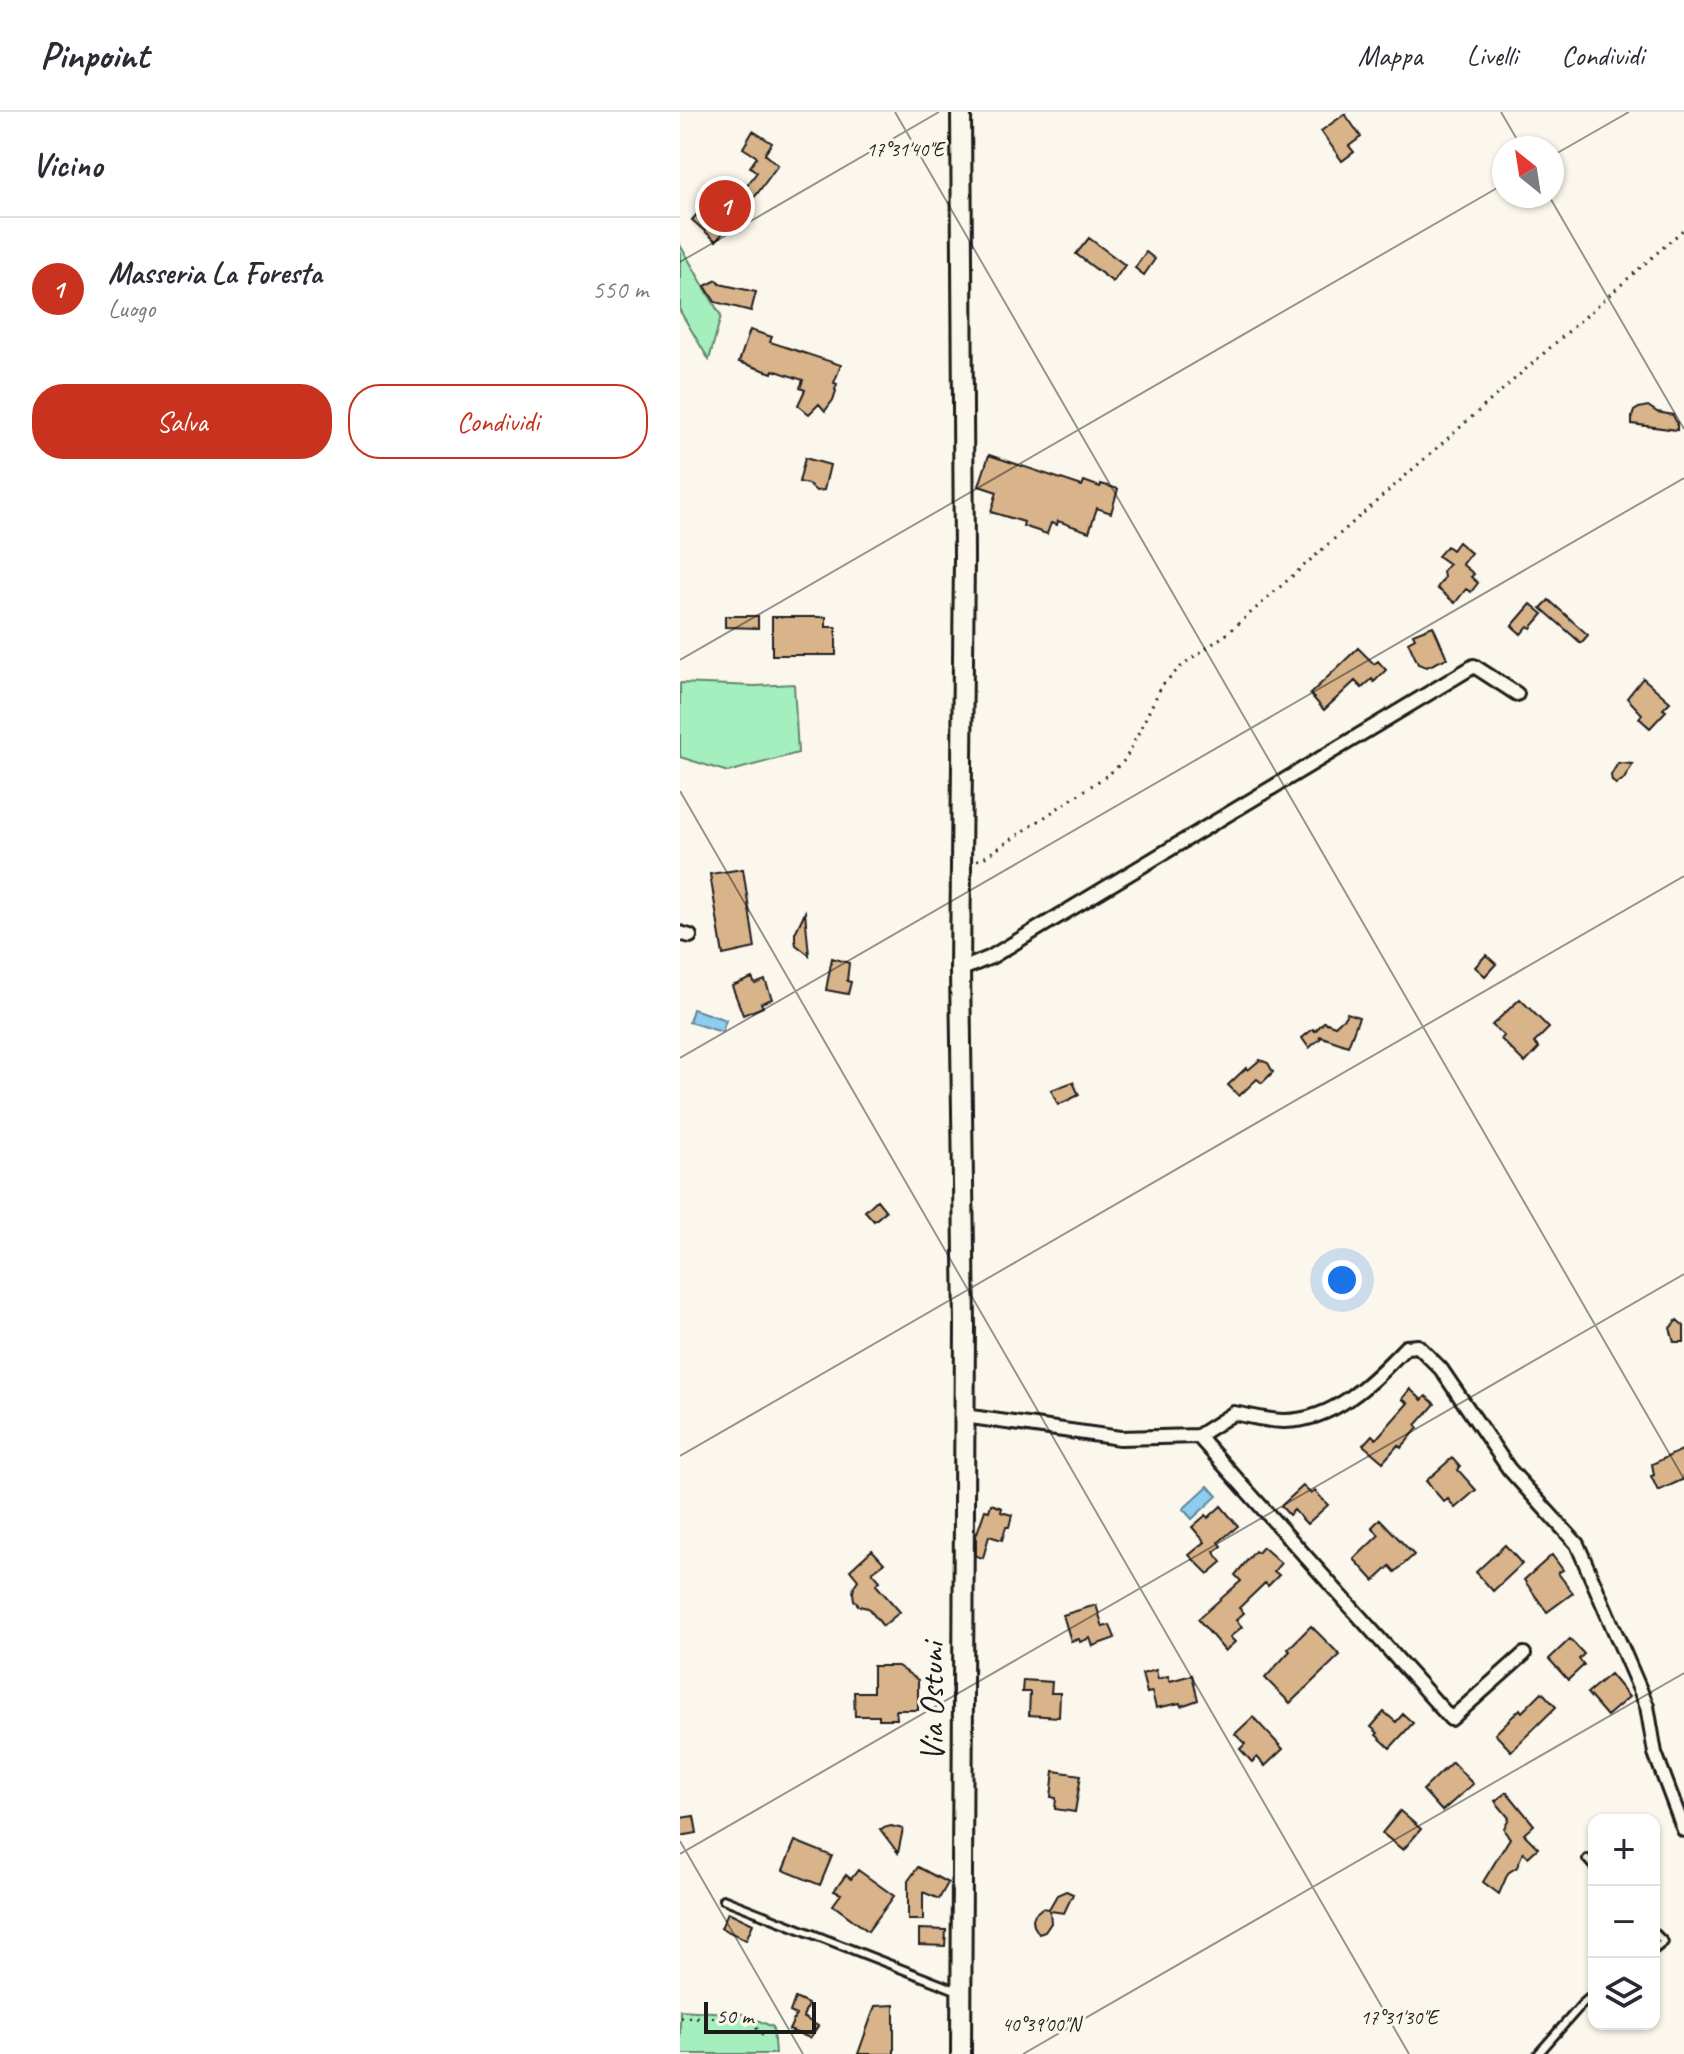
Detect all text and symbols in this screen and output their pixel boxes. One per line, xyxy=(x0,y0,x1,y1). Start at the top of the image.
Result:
text: Pinpoint xyxy=(40,32,149,79)
text: Mappa xyxy=(1358,38,1423,73)
text: Livelli xyxy=(1467,38,1517,73)
text: Condividi xyxy=(1561,38,1644,73)
north arrow xyxy=(1492,136,1564,208)
text: 17°31'40"E xyxy=(866,137,946,162)
text: Vicino xyxy=(32,143,102,186)
pin: 1 xyxy=(699,176,751,236)
text: Masseria La Foresta xyxy=(108,254,322,292)
text: 1 xyxy=(52,273,64,306)
text: 550 m xyxy=(592,273,648,306)
text: Luogo xyxy=(108,292,155,325)
button: Salva xyxy=(32,384,332,459)
button: Condividi xyxy=(348,384,648,459)
your location xyxy=(1322,1260,1362,1300)
street label: Via Ostuni xyxy=(910,1639,953,1762)
map controls xyxy=(1588,1814,1660,2030)
button: + xyxy=(1588,1814,1660,1886)
button: − xyxy=(1588,1886,1660,1958)
button: layers xyxy=(1588,1958,1660,2030)
scale bar xyxy=(704,1998,816,2034)
text: 50 m xyxy=(716,2002,753,2030)
text: 17°31'30"E xyxy=(1360,2005,1440,2030)
text: 40°39'00"N xyxy=(1002,2012,1083,2037)

